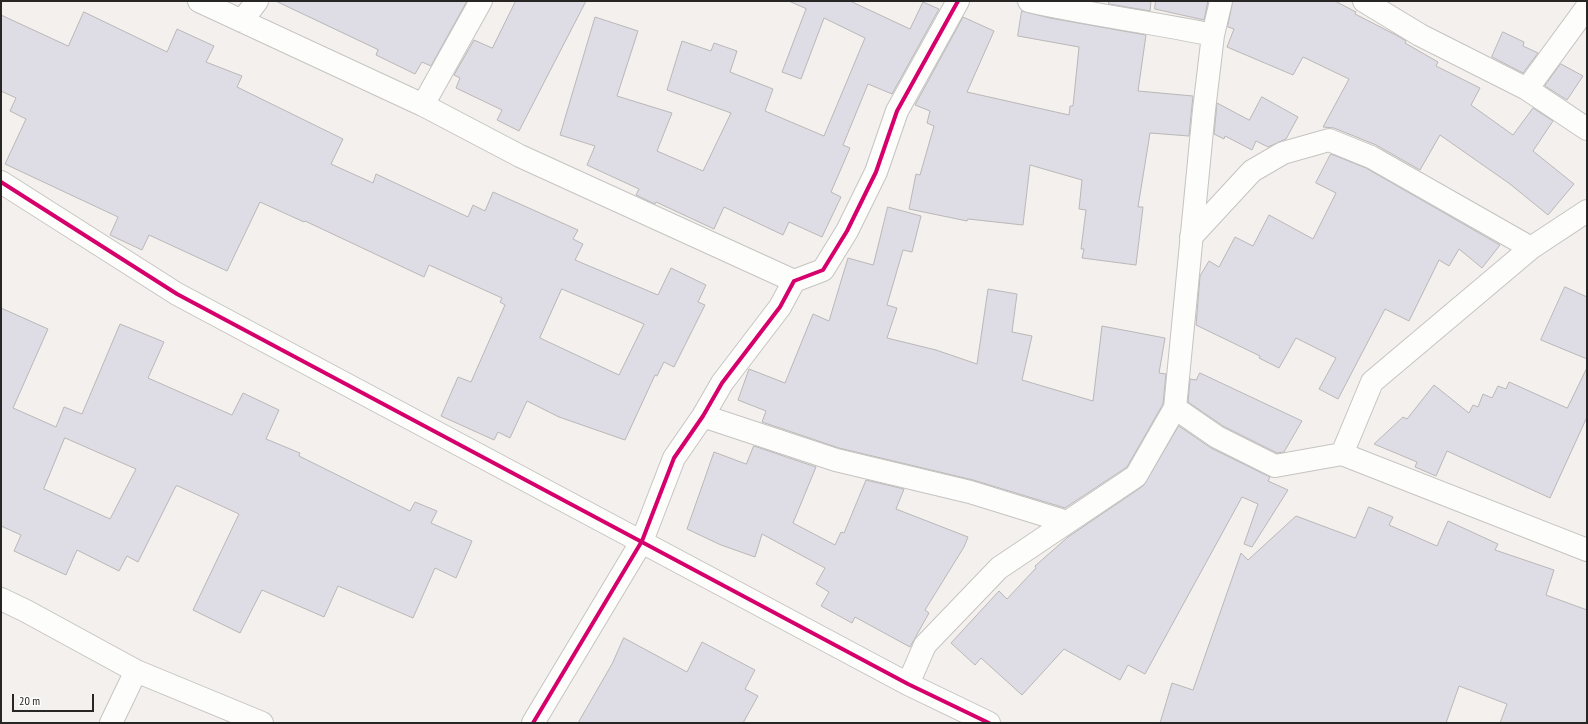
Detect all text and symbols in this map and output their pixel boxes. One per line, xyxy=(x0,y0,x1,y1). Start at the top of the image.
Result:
scale bar xyxy=(14,686,96,712)
text: 20 m xyxy=(19,693,40,708)

